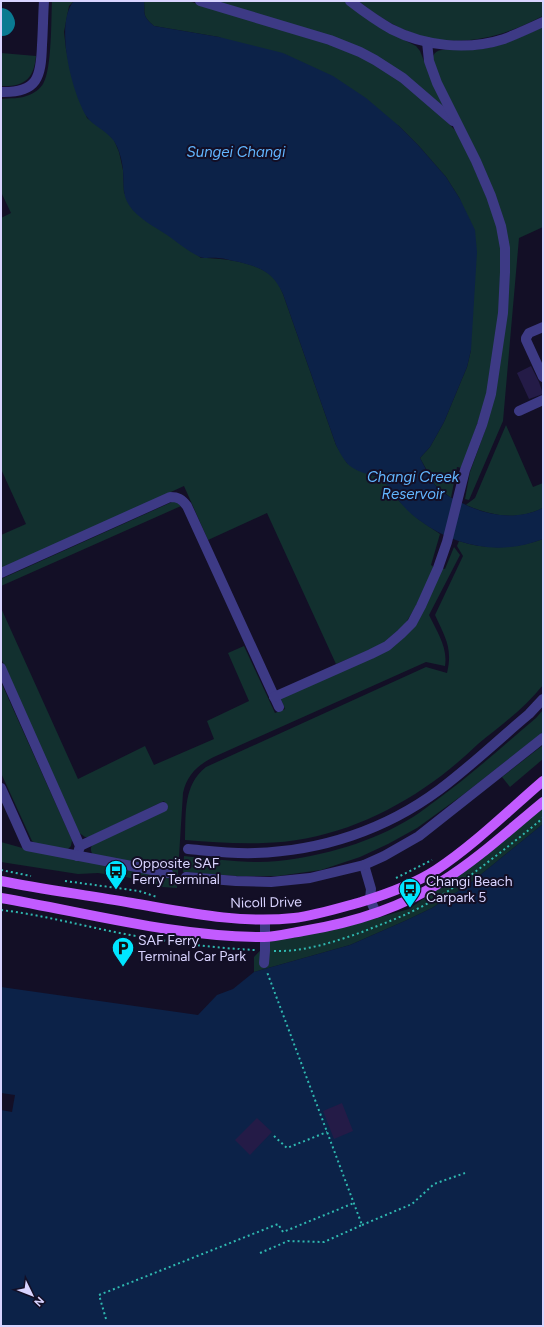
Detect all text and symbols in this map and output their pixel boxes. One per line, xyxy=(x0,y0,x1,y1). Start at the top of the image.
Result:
water label: Sungei Changi xyxy=(187,143,286,161)
water label: Changi Creek Reservoir xyxy=(367,468,460,503)
place label: Opposite SAF Ferry Terminal xyxy=(132,855,220,888)
bus stop icon: Opposite SAF Ferry Terminal xyxy=(103,858,129,891)
place label: Changi Beach Carpark 5 xyxy=(426,873,513,906)
bus stop icon: Changi Beach Carpark 5 xyxy=(397,876,423,909)
street label: Nicoll Drive xyxy=(230,893,302,912)
place label: SAF Ferry Terminal Car Park xyxy=(138,932,246,965)
parking icon: SAF Ferry Terminal Car Park xyxy=(110,935,136,968)
north arrow xyxy=(12,1275,52,1315)
text: N xyxy=(31,1294,47,1309)

